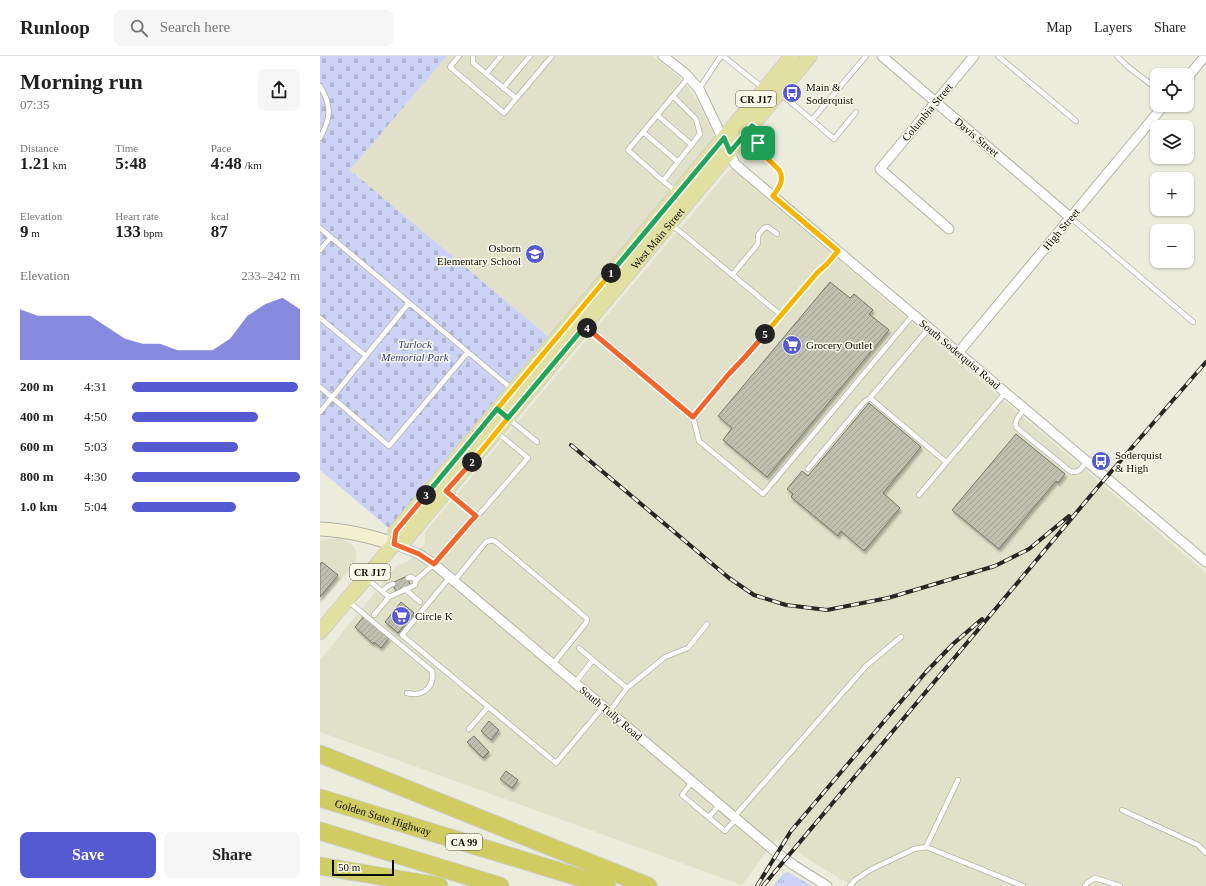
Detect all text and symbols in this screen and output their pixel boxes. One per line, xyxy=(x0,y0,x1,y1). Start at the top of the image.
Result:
search box xyxy=(114,10,394,46)
text: Runloop xyxy=(20,17,90,38)
icon: search xyxy=(128,17,150,39)
text: Search here xyxy=(160,19,230,35)
text: Map xyxy=(1046,20,1072,35)
text: Layers xyxy=(1094,20,1132,35)
text: Share xyxy=(1154,20,1186,35)
map controls xyxy=(1150,68,1194,268)
button: locate xyxy=(1150,68,1194,112)
text: Morning run xyxy=(20,69,143,94)
button: share xyxy=(258,69,300,111)
place label: Main & Soderquist xyxy=(806,81,853,106)
street label: Columbia Street xyxy=(899,81,955,143)
bus stop icon: Main & Soderquist xyxy=(781,82,803,104)
road number: CR J17 xyxy=(736,91,776,107)
text: 07:35 xyxy=(20,97,50,112)
street label: Davis Street xyxy=(952,115,1002,159)
button: layers xyxy=(1150,120,1194,164)
pin xyxy=(741,126,775,160)
icon: arrive xyxy=(747,132,769,154)
text: Distance xyxy=(20,142,58,154)
text: Time xyxy=(115,142,138,154)
text: Pace xyxy=(211,142,231,154)
text: 1.21 xyxy=(20,154,50,173)
text: 5:48 xyxy=(115,154,147,173)
text: 4:48 xyxy=(211,154,242,173)
text: km xyxy=(50,159,67,171)
text: /km xyxy=(242,159,262,171)
button: + xyxy=(1150,172,1194,216)
street label: West Main Street xyxy=(628,205,687,271)
street label: High Street xyxy=(1040,206,1082,252)
text: Elevation xyxy=(20,210,62,222)
text: Heart rate xyxy=(115,210,159,222)
text: kcal xyxy=(211,210,229,222)
text: 9 xyxy=(20,222,29,241)
text: 133 xyxy=(115,222,141,241)
text: 87 xyxy=(211,222,228,241)
button: − xyxy=(1150,224,1194,268)
text: m xyxy=(29,227,40,239)
text: bpm xyxy=(141,227,163,239)
place label: Osborn Elementary School xyxy=(437,242,521,267)
school or university icon: Osborn Elementary School xyxy=(524,243,546,265)
pin: 1 xyxy=(601,263,621,283)
text: 1 xyxy=(608,267,614,279)
text: Elevation xyxy=(20,268,70,283)
text: 233–242 m xyxy=(241,268,300,283)
street label: South Soderquist Road xyxy=(917,317,1003,392)
pin: 4 xyxy=(577,318,597,338)
text: 4 xyxy=(584,322,590,334)
pin: 5 xyxy=(755,324,775,344)
text: 5 xyxy=(762,328,768,340)
supermarket icon: Grocery Outlet xyxy=(781,334,803,356)
park label: Turlock Memorial Park xyxy=(380,338,450,363)
place label: Grocery Outlet xyxy=(806,339,872,351)
text: 200 m xyxy=(20,379,54,394)
text: 4:31 xyxy=(84,379,107,394)
text: 400 m xyxy=(20,409,54,424)
text: 4:50 xyxy=(84,409,107,424)
text: 600 m xyxy=(20,439,54,454)
text: 5:03 xyxy=(84,439,107,454)
place label: Soderquist & High xyxy=(1115,449,1162,474)
bus stop icon: Soderquist & High xyxy=(1090,450,1112,472)
pin: 2 xyxy=(462,452,482,472)
text: 2 xyxy=(469,456,475,468)
text: 800 m xyxy=(20,469,54,484)
text: 4:30 xyxy=(84,469,107,484)
pin: 3 xyxy=(416,485,436,505)
text: 3 xyxy=(423,489,429,501)
text: 1.0 km xyxy=(20,499,58,514)
text: 5:04 xyxy=(84,499,107,514)
road number: CR J17 xyxy=(350,564,390,580)
supermarket icon: Circle K xyxy=(390,605,412,627)
place label: Circle K xyxy=(415,610,453,622)
street label: South Tully Road xyxy=(577,683,645,743)
street label: Golden State Highway xyxy=(333,797,433,838)
button: Save xyxy=(20,832,156,878)
button: Share xyxy=(164,832,300,878)
road number: CA 99 xyxy=(446,834,482,850)
scale bar xyxy=(332,858,394,877)
text: 50 m xyxy=(338,861,360,873)

